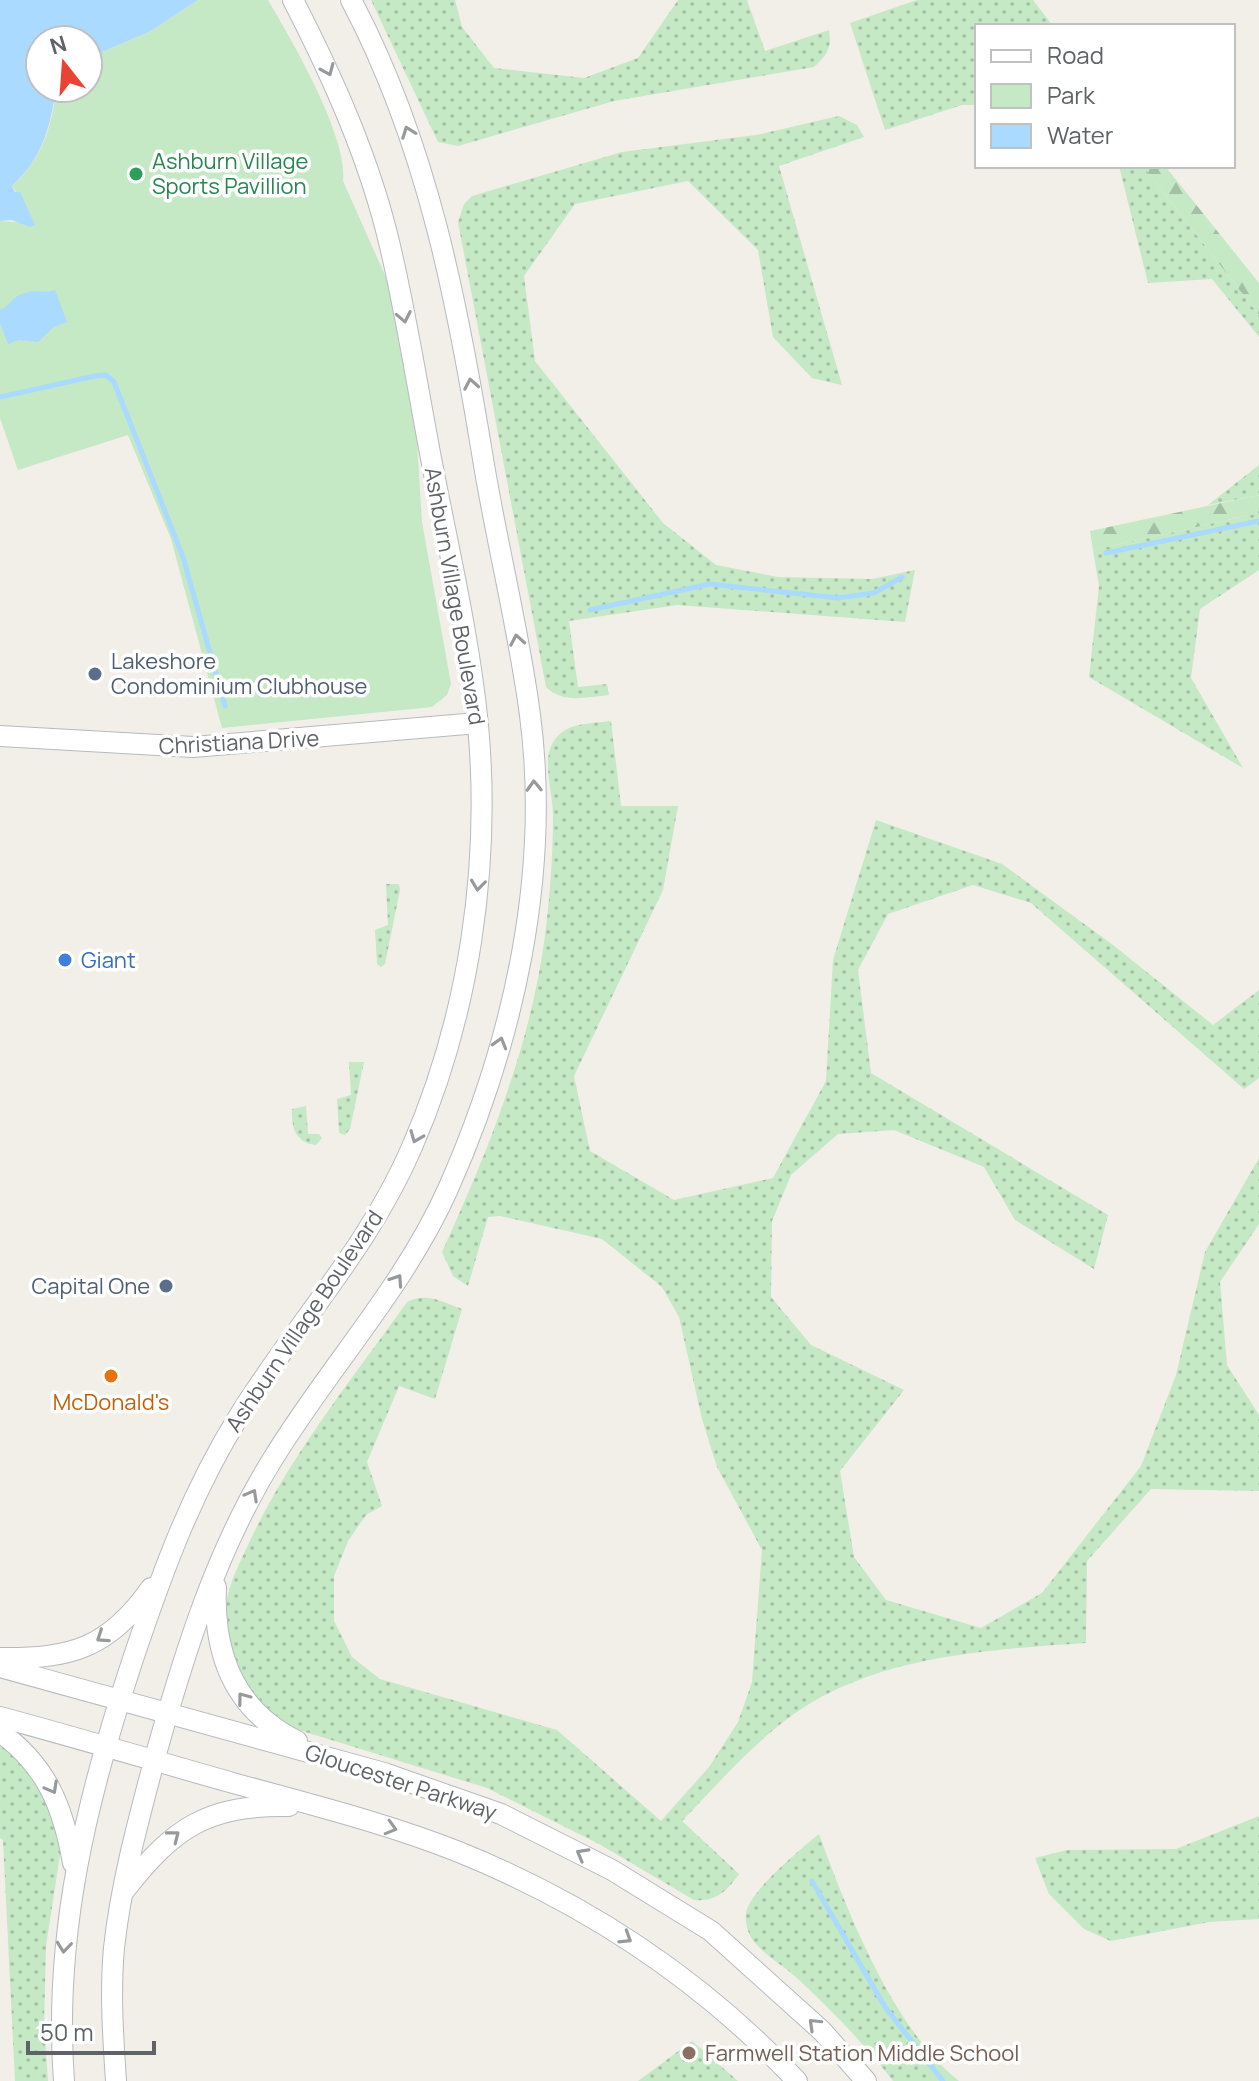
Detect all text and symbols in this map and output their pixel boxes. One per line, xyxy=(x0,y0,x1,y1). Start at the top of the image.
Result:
north arrow xyxy=(24,24,104,104)
legend xyxy=(975,24,1235,168)
text: N xyxy=(46,28,70,62)
text: Road xyxy=(1047,38,1104,71)
one-way arrow xyxy=(319,61,335,76)
text: Park xyxy=(1047,78,1096,111)
text: Water xyxy=(1047,118,1114,151)
one-way arrow xyxy=(401,126,418,140)
place label: Ashburn Village Sports Pavillion xyxy=(152,146,309,201)
marker: Ashburn Village Sports Pavillion xyxy=(127,165,145,183)
one-way arrow xyxy=(395,310,412,324)
one-way arrow xyxy=(464,377,481,391)
street label: Ashburn Village Boulevard xyxy=(418,465,492,727)
one-way arrow xyxy=(509,633,526,647)
place label: Lakeshore Condominium Clubhouse xyxy=(111,646,368,701)
marker: Lakeshore Condominium Clubhouse xyxy=(86,665,104,683)
street label: Christiana Drive xyxy=(158,723,320,761)
one-way arrow xyxy=(525,779,543,792)
one-way arrow xyxy=(469,879,486,892)
place label: Giant xyxy=(81,945,136,975)
marker: Giant xyxy=(56,951,74,969)
one-way arrow xyxy=(491,1036,507,1050)
one-way arrow xyxy=(409,1129,426,1143)
street label: Ashburn Village Boulevard xyxy=(218,1204,390,1438)
place label: Capital One xyxy=(32,1271,150,1301)
one-way arrow xyxy=(388,1275,403,1289)
marker: Capital One xyxy=(157,1277,175,1295)
marker: McDonald's xyxy=(102,1367,120,1385)
place label: McDonald's xyxy=(53,1387,169,1417)
one-way arrow xyxy=(242,1490,258,1504)
one-way arrow xyxy=(96,1627,111,1642)
one-way arrow xyxy=(239,1692,253,1707)
street label: Gloucester Parkway xyxy=(301,1737,501,1827)
one-way arrow xyxy=(42,1780,58,1794)
one-way arrow xyxy=(383,1819,397,1835)
one-way arrow xyxy=(165,1832,180,1846)
one-way arrow xyxy=(576,1849,591,1864)
one-way arrow xyxy=(617,1928,631,1943)
one-way arrow xyxy=(55,1941,72,1954)
scale bar xyxy=(28,2005,154,2055)
text: 50 m xyxy=(40,2015,94,2048)
one-way arrow xyxy=(809,2018,823,2033)
place label: Farmwell Station Middle School xyxy=(705,2038,1020,2068)
marker: Farmwell Station Middle School xyxy=(680,2044,698,2062)

